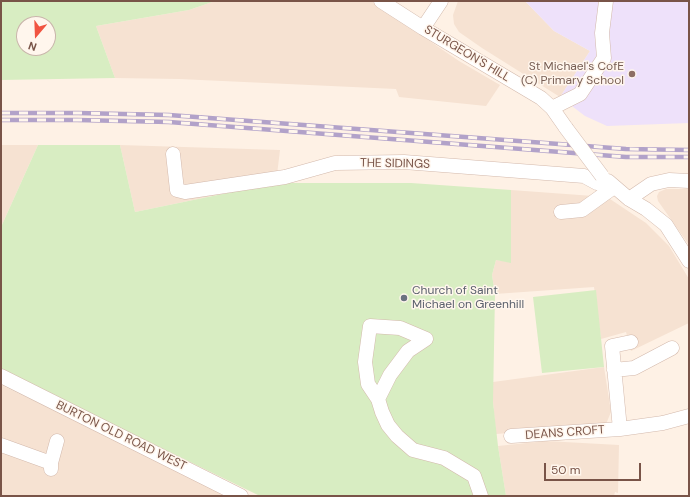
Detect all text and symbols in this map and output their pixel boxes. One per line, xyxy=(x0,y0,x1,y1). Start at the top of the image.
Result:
north arrow xyxy=(16,16,56,56)
street label: STURGEON'S HILL xyxy=(421,23,513,85)
text: N xyxy=(26,38,38,54)
place label: St Michael's CofE (C) Primary School xyxy=(521,60,624,88)
marker: St Michael's CofE (C) Primary School xyxy=(627,69,637,79)
street label: THE SIDINGS xyxy=(360,156,430,172)
place label: Church of Saint Michael on Greenhill xyxy=(412,284,524,312)
marker: Church of Saint Michael on Greenhill xyxy=(399,293,409,303)
street label: BURTON OLD ROAD WEST xyxy=(53,398,189,474)
street label: DEANS CROFT xyxy=(525,423,605,443)
scale bar xyxy=(546,455,643,481)
text: 50 m xyxy=(551,462,580,478)

